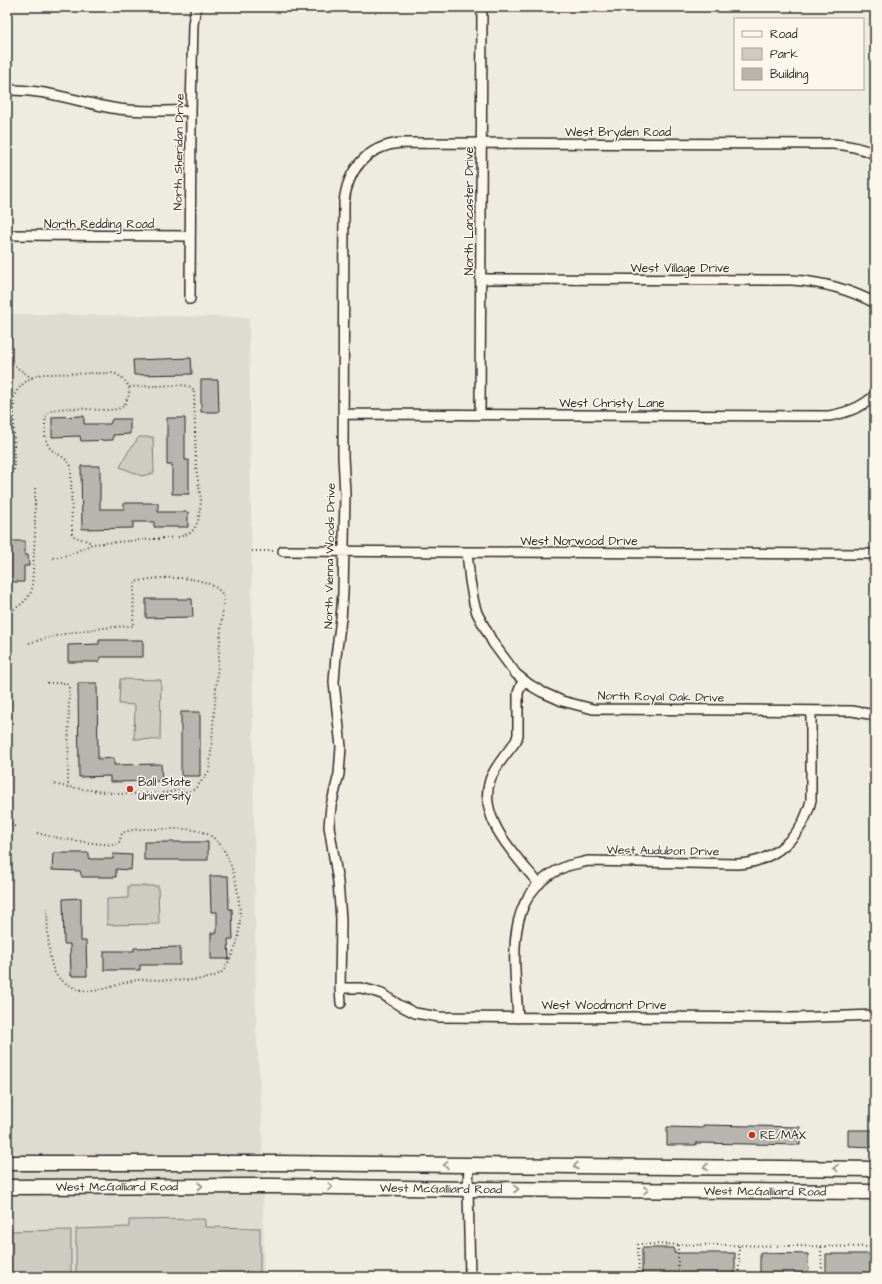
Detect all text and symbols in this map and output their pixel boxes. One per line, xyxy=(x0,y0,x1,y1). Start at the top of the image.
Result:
legend xyxy=(734,18,864,90)
text: Road xyxy=(770,26,798,43)
text: Park xyxy=(770,46,798,63)
text: Building xyxy=(770,66,808,84)
street label: North Sheridan Drive xyxy=(169,93,189,211)
street label: West Bryden Road xyxy=(565,124,671,142)
street label: North Lancaster Drive xyxy=(461,146,478,275)
street label: North Redding Road xyxy=(44,216,154,234)
street label: West Village Drive xyxy=(630,260,730,278)
street label: West Christy Lane xyxy=(559,395,665,413)
street label: North Vienna Woods Drive xyxy=(320,482,340,629)
street label: West Norwood Drive xyxy=(520,533,638,550)
street label: North Royal Oak Drive xyxy=(598,687,725,708)
place label: Ball State University xyxy=(138,774,192,806)
marker: Ball State University xyxy=(125,784,135,794)
street label: West Audubon Drive xyxy=(607,842,720,860)
street label: West Woodmont Drive xyxy=(541,997,667,1014)
place label: RE/MAX xyxy=(760,1127,806,1144)
marker: RE/MAX xyxy=(747,1130,757,1140)
one-way arrow xyxy=(443,1161,449,1169)
one-way arrow xyxy=(573,1162,579,1170)
one-way arrow xyxy=(703,1163,709,1171)
one-way arrow xyxy=(833,1164,839,1172)
street label: West McGalliard Road xyxy=(56,1178,178,1195)
street label: West McGalliard Road xyxy=(380,1179,502,1198)
one-way arrow xyxy=(197,1182,203,1190)
street label: West McGalliard Road xyxy=(704,1182,826,1200)
one-way arrow xyxy=(327,1183,333,1191)
one-way arrow xyxy=(513,1185,519,1193)
one-way arrow xyxy=(643,1186,649,1194)

